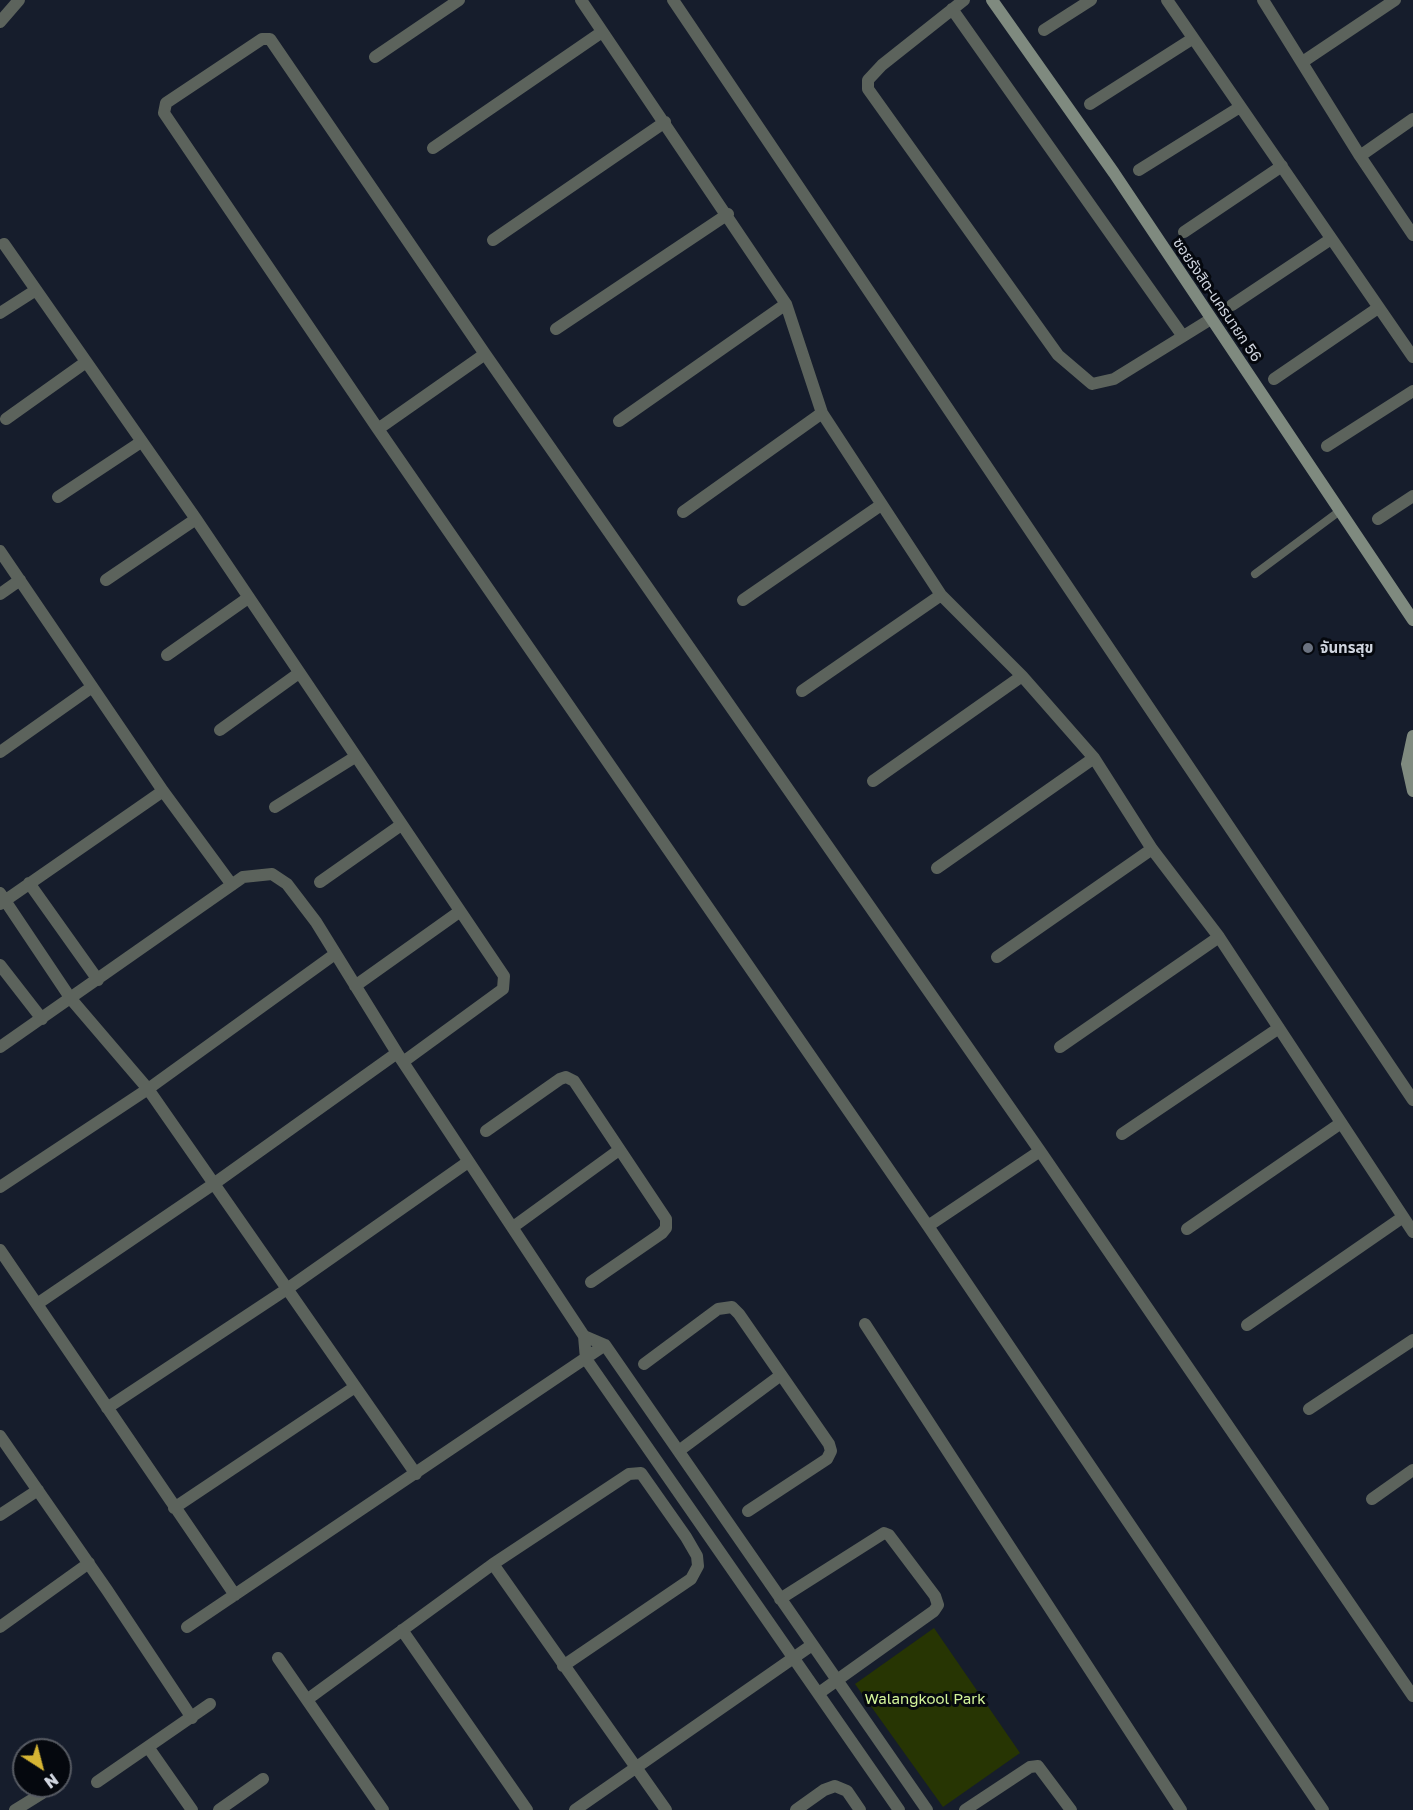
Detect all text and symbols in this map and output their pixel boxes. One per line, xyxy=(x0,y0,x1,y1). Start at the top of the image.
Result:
street label: ซอยรังสิต-นครนายก 56 xyxy=(1169,235,1265,365)
place label: จันทรสุข xyxy=(1320,639,1373,657)
marker: จันทรสุข xyxy=(1301,641,1315,655)
park label: Walangkool Park xyxy=(864,1690,986,1708)
north arrow xyxy=(12,1738,72,1798)
text: N xyxy=(41,1769,62,1793)

